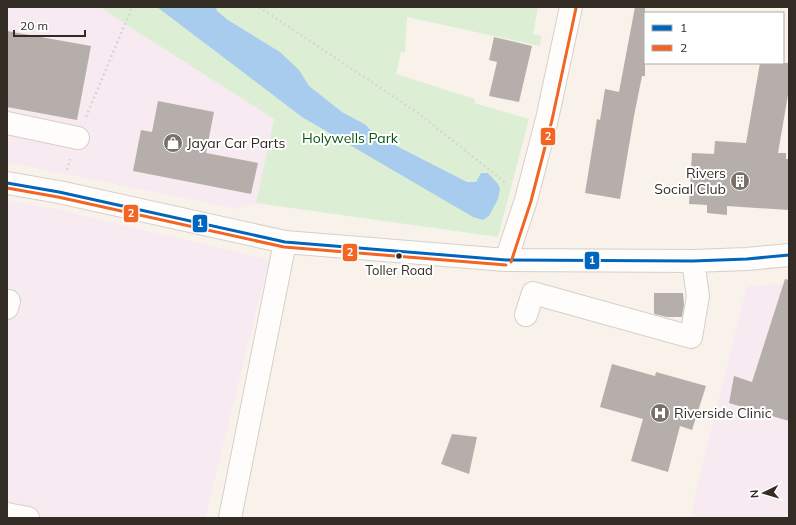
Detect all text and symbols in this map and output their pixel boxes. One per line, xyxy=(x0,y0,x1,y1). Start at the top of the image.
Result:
scale bar xyxy=(14,12,85,38)
legend xyxy=(644,12,784,64)
text: 20 m xyxy=(20,18,48,33)
text: 1 xyxy=(680,20,687,35)
text: 2 xyxy=(680,40,687,55)
line badge: 2 xyxy=(540,127,556,146)
park label: Holywells Park xyxy=(302,129,399,147)
text: 2 xyxy=(545,129,552,143)
shop icon: Jayar Car Parts xyxy=(162,132,184,154)
place label: Jayar Car Parts xyxy=(187,134,285,152)
place label: Rivers Social Club xyxy=(654,164,726,198)
building icon: Rivers Social Club xyxy=(729,170,751,192)
line badge: 2 xyxy=(123,204,139,223)
text: 2 xyxy=(128,206,135,220)
line badge: 1 xyxy=(192,214,208,233)
text: 1 xyxy=(197,216,204,230)
line badge: 2 xyxy=(342,243,358,262)
text: 2 xyxy=(347,245,354,259)
marker: Toller Road xyxy=(394,251,404,261)
line badge: 1 xyxy=(584,251,600,270)
text: 1 xyxy=(589,253,596,267)
place label: Toller Road xyxy=(365,262,433,278)
hospital icon: Riverside Clinic xyxy=(649,402,671,424)
place label: Riverside Clinic xyxy=(674,404,772,422)
north arrow xyxy=(744,473,784,513)
text: N xyxy=(747,489,761,499)

